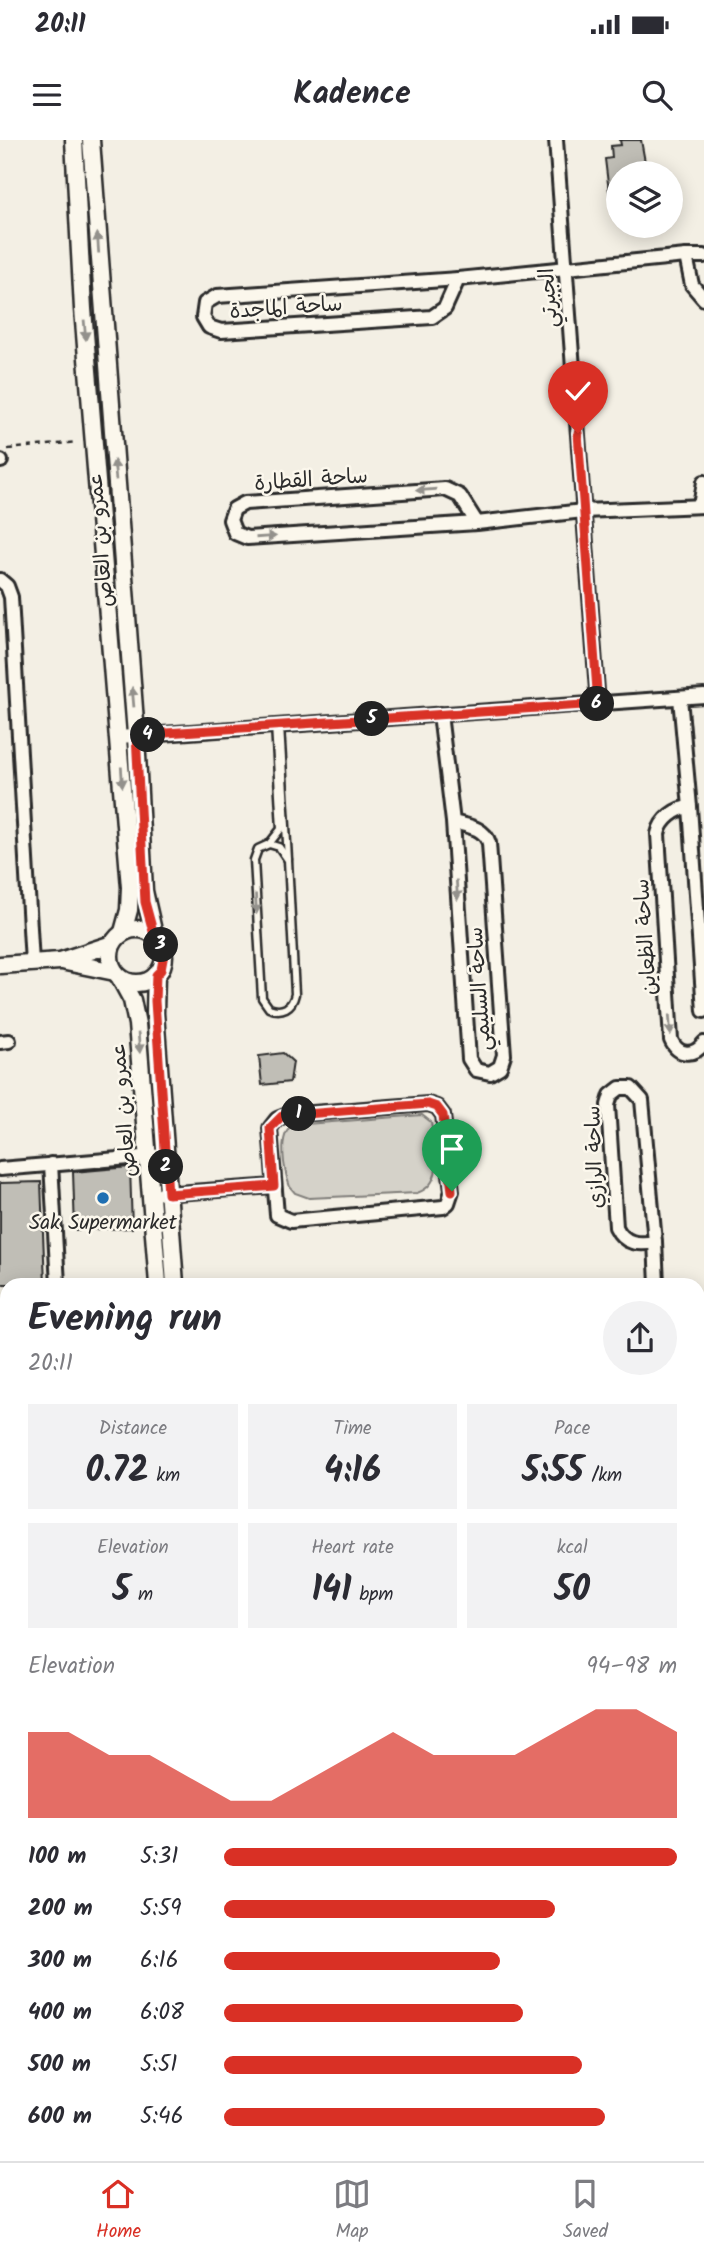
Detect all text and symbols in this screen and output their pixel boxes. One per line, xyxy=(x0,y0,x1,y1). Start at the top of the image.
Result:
text: 20:11 xyxy=(35,4,86,46)
text: Kadence xyxy=(293,69,411,120)
icon: menu xyxy=(28,76,66,114)
icon: search xyxy=(638,76,676,114)
map controls xyxy=(606,161,683,238)
button: layers xyxy=(606,161,683,238)
one-way arrow xyxy=(93,232,104,254)
street label: الجبرتي xyxy=(531,267,569,329)
street label: ساحة الماجدة xyxy=(228,288,344,329)
one-way arrow xyxy=(80,320,91,342)
pin xyxy=(548,361,608,433)
icon: check xyxy=(559,372,597,410)
one-way arrow xyxy=(109,459,120,481)
street label: ساحة القطارة xyxy=(253,460,369,501)
street label: عمرو بن العاص xyxy=(79,471,124,608)
one-way arrow xyxy=(414,485,436,496)
one-way arrow xyxy=(255,531,277,542)
one-way arrow xyxy=(127,685,138,707)
pin: 6 xyxy=(580,686,614,722)
text: 6 xyxy=(591,688,602,718)
pin: 5 xyxy=(354,702,390,736)
text: 5 xyxy=(367,703,376,733)
pin: 4 xyxy=(130,718,166,752)
text: 4 xyxy=(142,719,153,749)
one-way arrow xyxy=(117,766,128,788)
street label: ساحة الظعاين xyxy=(626,878,667,996)
one-way arrow xyxy=(452,879,463,901)
one-way arrow xyxy=(251,893,262,915)
street label: ساحة السليمي xyxy=(460,926,502,1052)
pin: 3 xyxy=(144,928,178,962)
text: 3 xyxy=(155,929,166,959)
one-way arrow xyxy=(665,1014,676,1036)
one-way arrow xyxy=(134,1032,145,1054)
street label: عمرو بن العاص xyxy=(102,1041,147,1178)
pin: 1 xyxy=(282,1096,316,1132)
text: 1 xyxy=(296,1098,301,1128)
street label: ساحة الرازي xyxy=(577,1105,614,1209)
pin xyxy=(422,1119,482,1191)
icon: arrive xyxy=(433,1130,471,1168)
pin: 2 xyxy=(148,1150,184,1184)
text: 2 xyxy=(160,1151,171,1181)
marker: Sak Supermarket xyxy=(95,1190,111,1206)
place label: Sak Supermarket xyxy=(29,1207,178,1240)
text: Evening run xyxy=(28,1290,222,1350)
button: share xyxy=(603,1301,677,1375)
text: 20:11 xyxy=(28,1346,73,1382)
text: Distance xyxy=(99,1414,167,1444)
text: Time xyxy=(333,1414,372,1444)
text: Pace xyxy=(554,1414,590,1444)
text: 0.72 xyxy=(85,1444,149,1500)
text: 4:16 xyxy=(324,1444,381,1500)
text: 5:55 xyxy=(522,1444,584,1500)
text: km xyxy=(149,1461,180,1491)
text: /km xyxy=(584,1461,622,1491)
text: Elevation xyxy=(97,1533,169,1563)
text: Heart rate xyxy=(311,1533,394,1563)
text: kcal xyxy=(557,1533,588,1563)
text: 5 xyxy=(113,1563,130,1619)
text: 141 xyxy=(311,1563,352,1619)
text: 50 xyxy=(554,1563,590,1619)
text: m xyxy=(130,1580,153,1610)
text: bpm xyxy=(352,1580,394,1610)
text: Elevation xyxy=(28,1649,115,1685)
text: 94–98 m xyxy=(586,1649,677,1685)
text: 100 m xyxy=(28,1839,86,1875)
text: 5:31 xyxy=(140,1839,178,1875)
text: 200 m xyxy=(28,1891,93,1927)
text: 5:59 xyxy=(140,1891,182,1927)
text: 300 m xyxy=(28,1943,92,1979)
text: 6:16 xyxy=(140,1943,178,1979)
text: 400 m xyxy=(28,1995,92,2031)
text: 6:08 xyxy=(140,1995,184,2031)
text: 500 m xyxy=(28,2047,91,2083)
text: 5:51 xyxy=(140,2047,178,2083)
text: 600 m xyxy=(28,2099,92,2135)
text: 5:46 xyxy=(140,2099,183,2135)
tab: Home xyxy=(96,2175,141,2247)
tab: Map xyxy=(333,2175,371,2247)
tab: Saved xyxy=(563,2175,608,2247)

